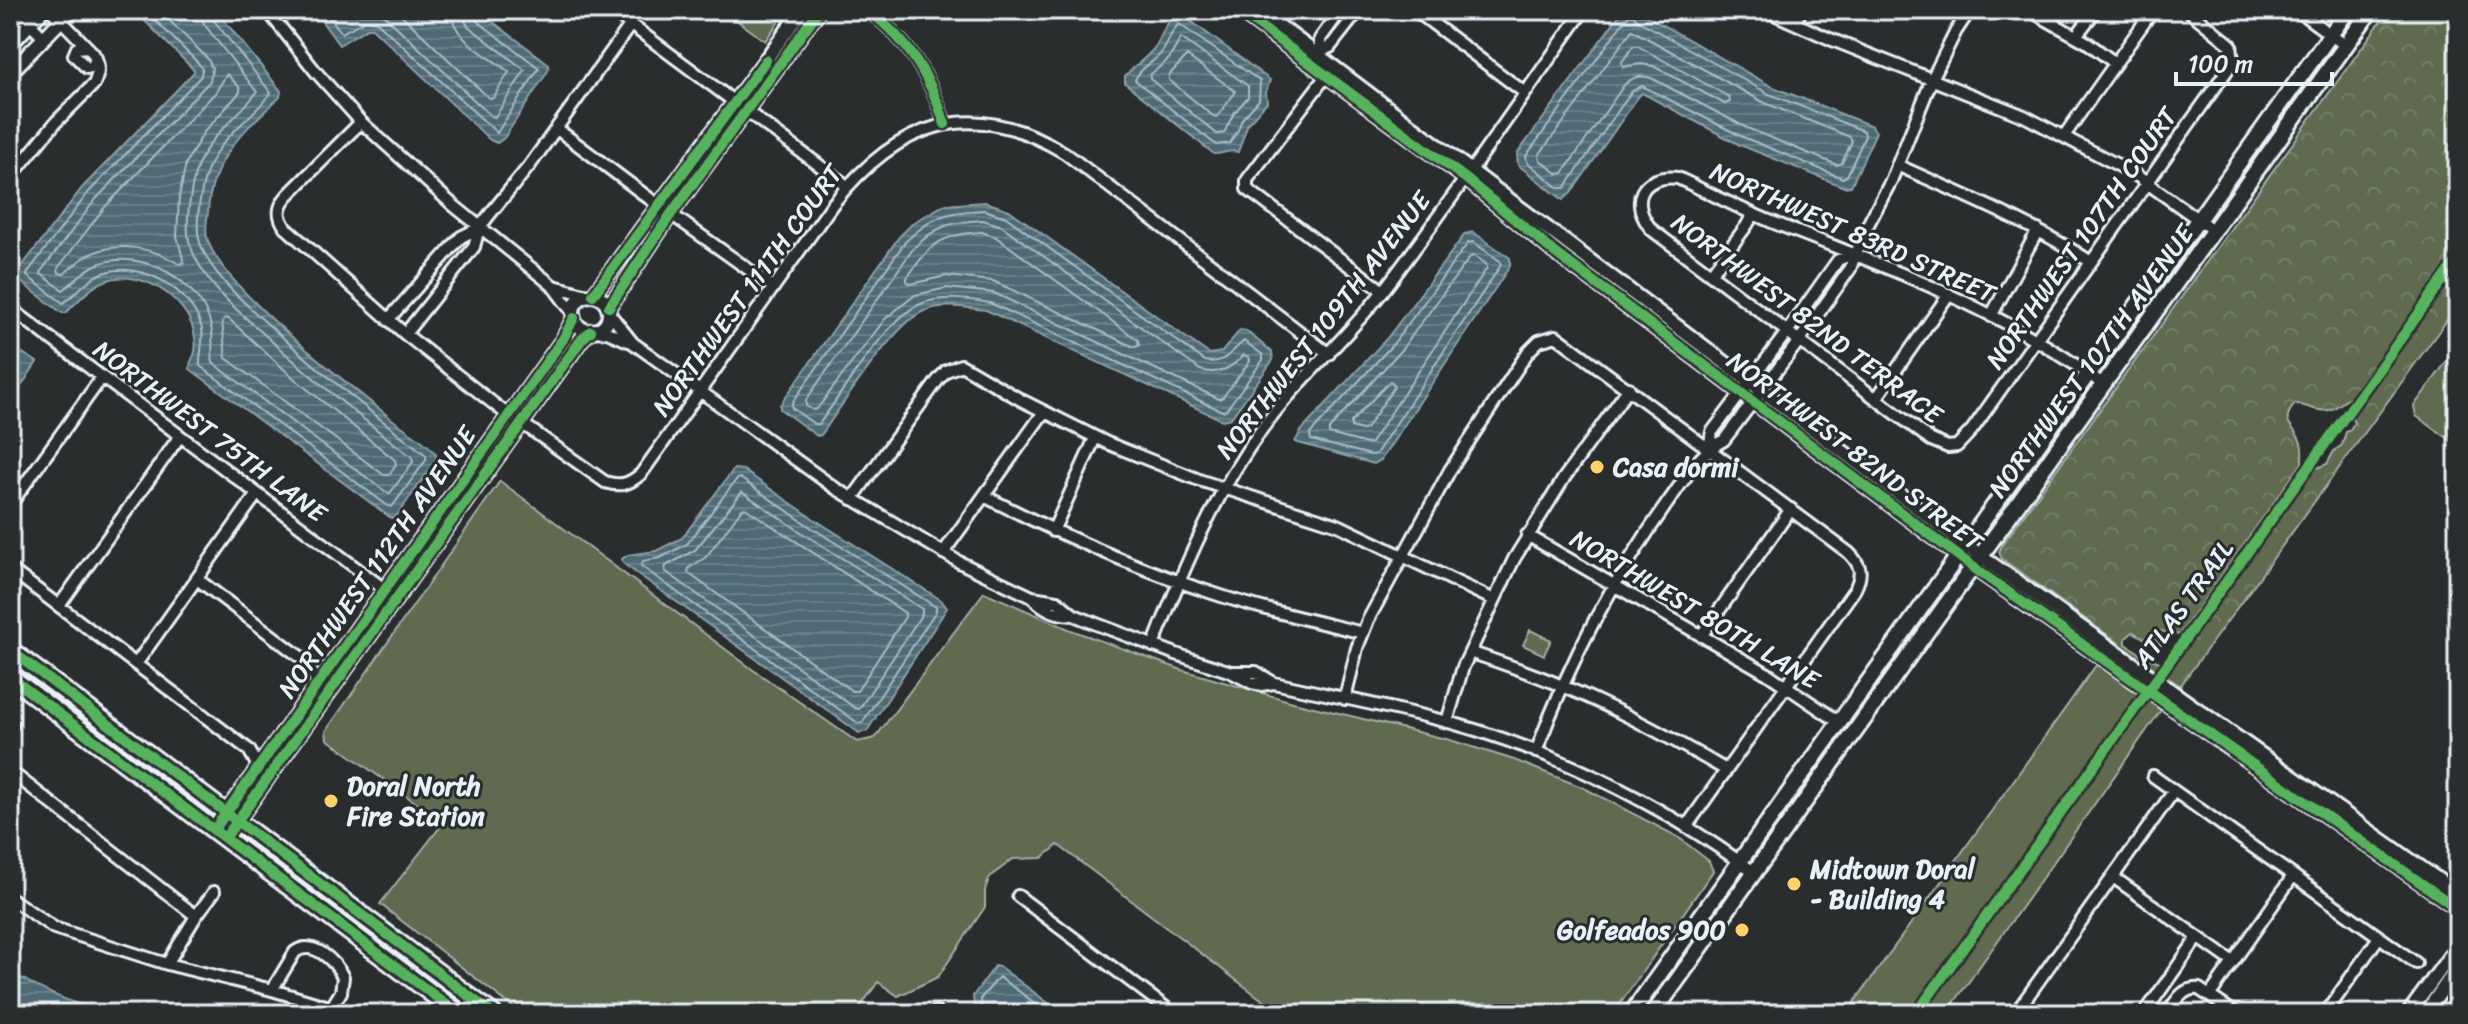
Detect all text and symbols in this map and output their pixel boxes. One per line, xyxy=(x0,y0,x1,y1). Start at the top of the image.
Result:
scale bar xyxy=(2176,36,2332,86)
text: 100 m xyxy=(2188,43,2253,85)
street label: NORTHWEST 107TH COURT xyxy=(1973,95,2191,379)
street label: NORTHWEST 83RD STREET xyxy=(1703,148,2005,316)
street label: NORTHWEST 111TH COURT xyxy=(639,152,856,426)
street label: NORTHWEST 109TH AVENUE xyxy=(1203,179,1444,469)
street label: NORTHWEST 82ND TERRACE xyxy=(1661,200,1954,437)
street label: NORTHWEST 107TH AVENUE xyxy=(1976,213,2207,508)
street label: NORTHWEST 75TH LANE xyxy=(83,327,338,536)
street label: NORTHWEST 82ND STREET xyxy=(1717,339,1995,564)
street label: NORTHWEST 112TH AVENUE xyxy=(265,415,490,708)
place label: Casa dormi xyxy=(1612,444,1740,490)
marker: Casa dormi xyxy=(1588,458,1606,476)
street label: NORTHWEST 80TH LANE xyxy=(1561,516,1830,703)
street label: ATLAS TRAIL xyxy=(2120,530,2246,679)
place label: Doral North Fire Station xyxy=(346,763,485,839)
marker: Doral North Fire Station xyxy=(322,792,340,810)
place label: Midtown Doral - Building 4 xyxy=(1809,846,1977,922)
marker: Midtown Doral - Building 4 xyxy=(1785,875,1803,893)
place label: Golfeados 900 xyxy=(1557,907,1726,953)
marker: Golfeados 900 xyxy=(1733,921,1751,939)

